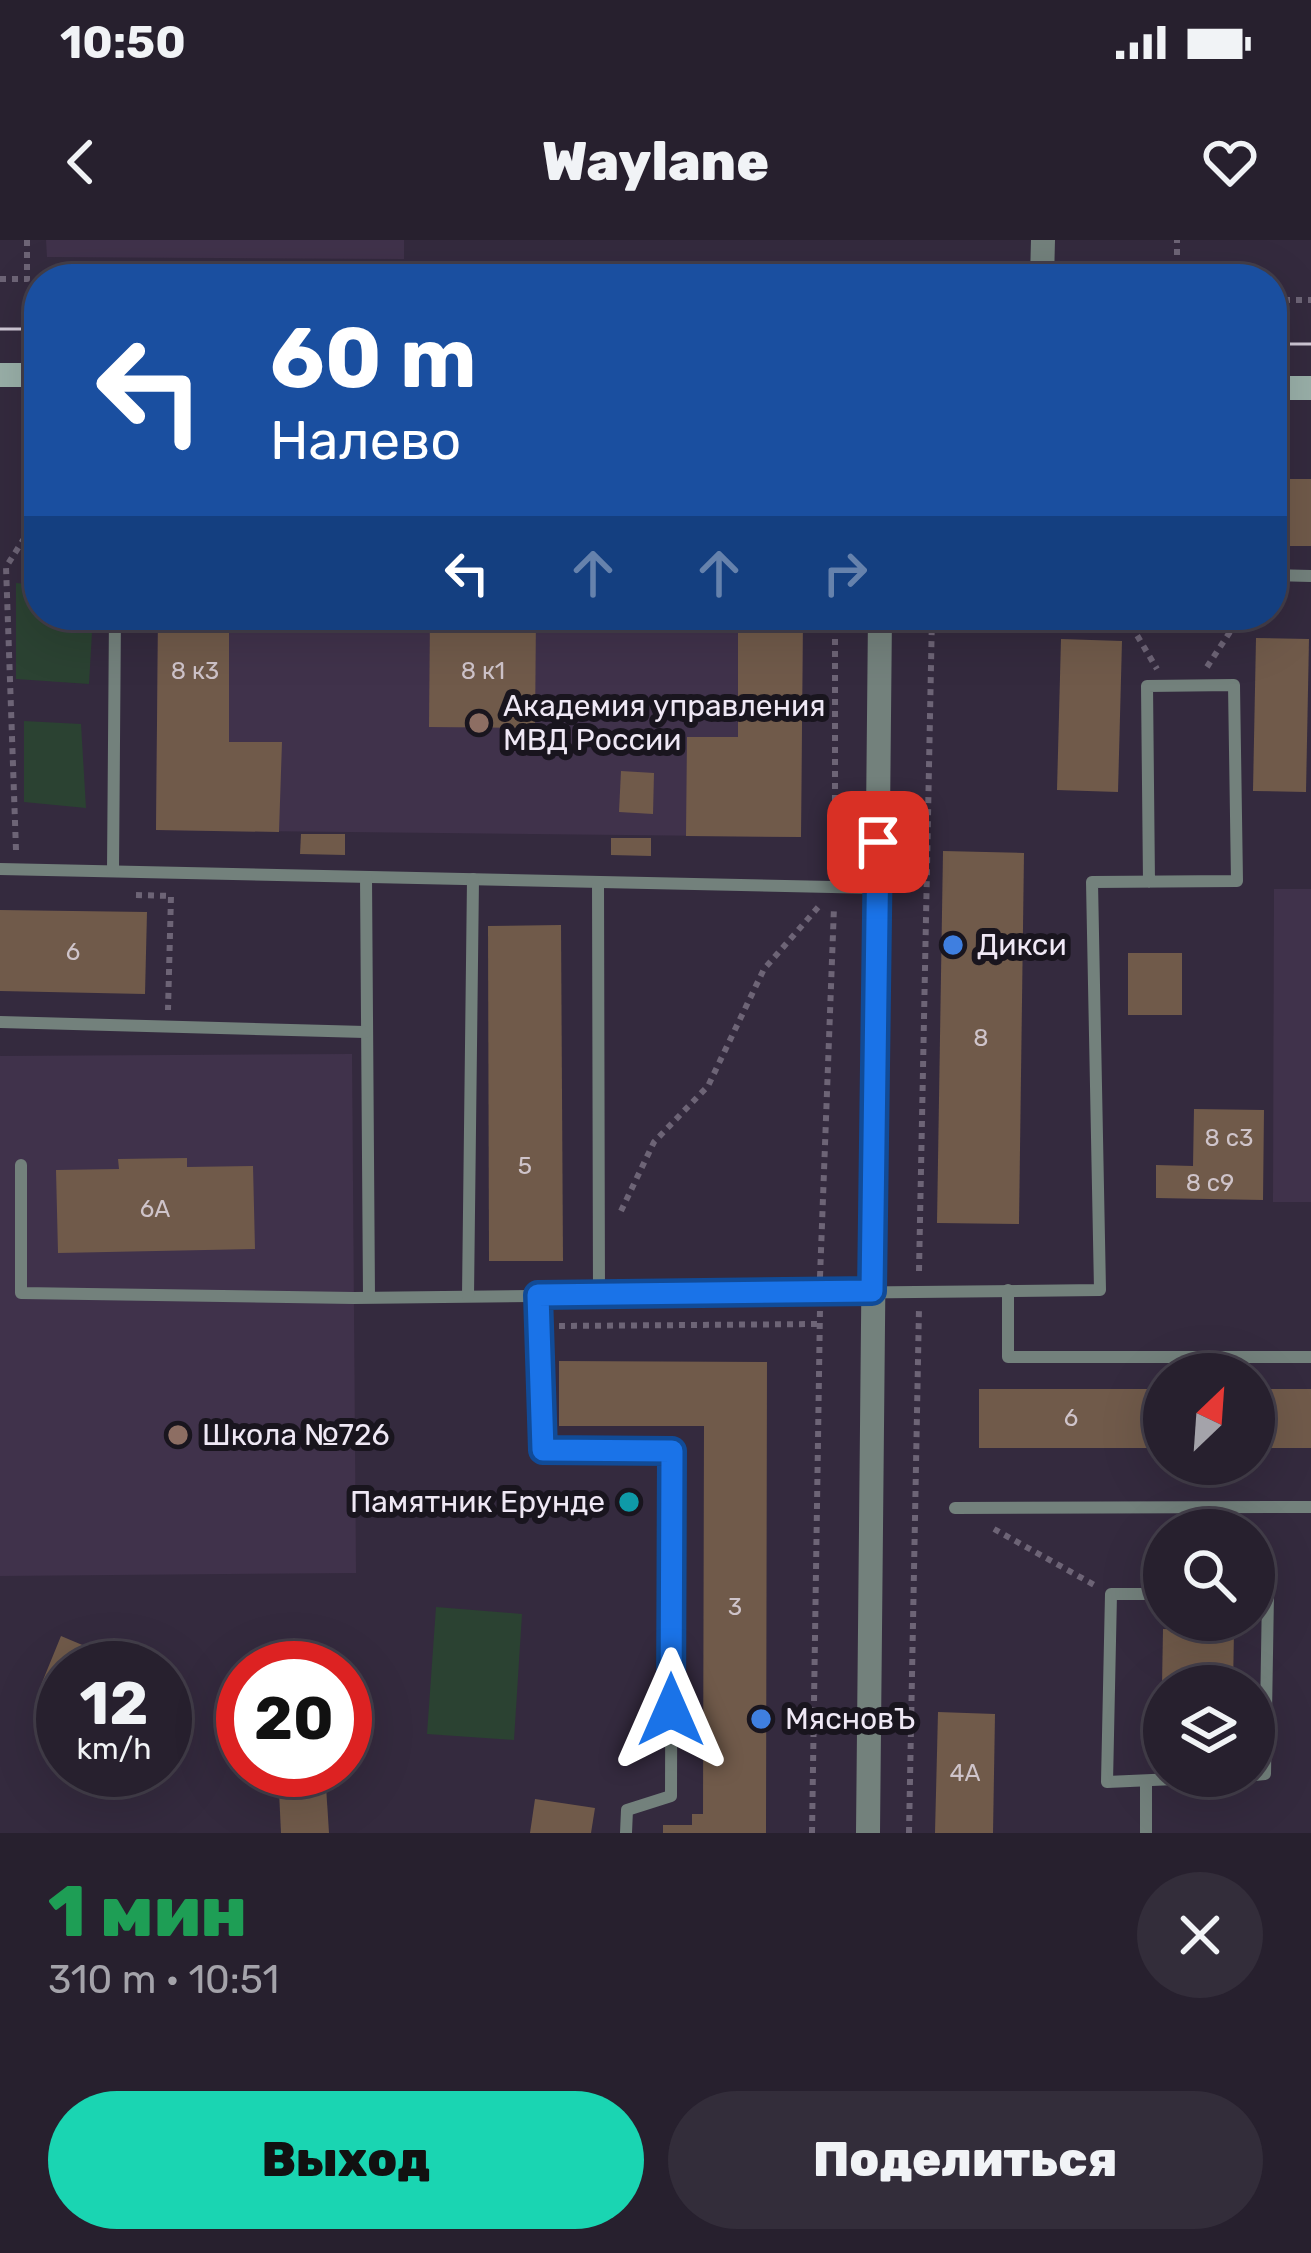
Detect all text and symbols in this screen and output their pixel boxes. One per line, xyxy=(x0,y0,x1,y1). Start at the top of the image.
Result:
text: 10:50 xyxy=(60,16,186,69)
icon: back xyxy=(48,129,114,195)
icon: heart xyxy=(1197,129,1263,195)
text: Waylane xyxy=(542,130,769,194)
text: 60 m xyxy=(270,308,477,408)
icon: left xyxy=(72,312,228,468)
text: Налево xyxy=(270,409,461,473)
icon: left xyxy=(434,540,500,606)
icon: ahead xyxy=(560,540,626,606)
icon: ahead xyxy=(686,540,752,606)
icon: right xyxy=(812,540,878,606)
house number: 8 к3 xyxy=(171,657,219,685)
house number: 8 к1 xyxy=(461,657,505,685)
place label: Академия управления МВД России xyxy=(503,688,826,758)
marker: Академия управления МВД России xyxy=(466,710,492,736)
pin xyxy=(827,791,929,893)
icon: arrive xyxy=(845,809,911,875)
place label: Дикси xyxy=(977,927,1067,963)
marker: Дикси xyxy=(940,932,966,958)
house number: 6 xyxy=(66,938,80,966)
house number: 8 xyxy=(973,1024,989,1052)
house number: 8 с3 xyxy=(1205,1124,1253,1152)
house number: 5 xyxy=(518,1152,532,1180)
house number: 8 с9 xyxy=(1186,1169,1234,1197)
house number: 6А xyxy=(140,1195,170,1223)
north arrow xyxy=(1143,1353,1275,1485)
map controls xyxy=(1143,1353,1275,1797)
house number: 6 xyxy=(1064,1404,1078,1432)
place label: Школа №726 xyxy=(202,1417,390,1453)
marker: Школа №726 xyxy=(165,1422,191,1448)
place label: Памятник Ерунде xyxy=(350,1484,605,1520)
marker: Памятник Ерунде xyxy=(616,1489,642,1515)
button: search xyxy=(1143,1509,1275,1641)
house number: 3 xyxy=(728,1593,742,1621)
speed limit sign: 20 xyxy=(216,1641,372,1797)
position arrow xyxy=(608,1647,734,1773)
button: layers xyxy=(1143,1665,1275,1797)
text: 12 xyxy=(80,1668,148,1739)
place label: МясновЪ xyxy=(785,1701,915,1737)
marker: МясновЪ xyxy=(748,1706,774,1732)
text: km/h xyxy=(77,1731,151,1767)
house number: 4А xyxy=(950,1759,980,1787)
text: 1 мин xyxy=(48,1869,247,1954)
button: close xyxy=(1137,1872,1263,1998)
text: 310 m · 10:51 xyxy=(48,1957,279,2003)
button: Выход xyxy=(48,2091,644,2229)
button: Поделиться xyxy=(668,2091,1263,2229)

